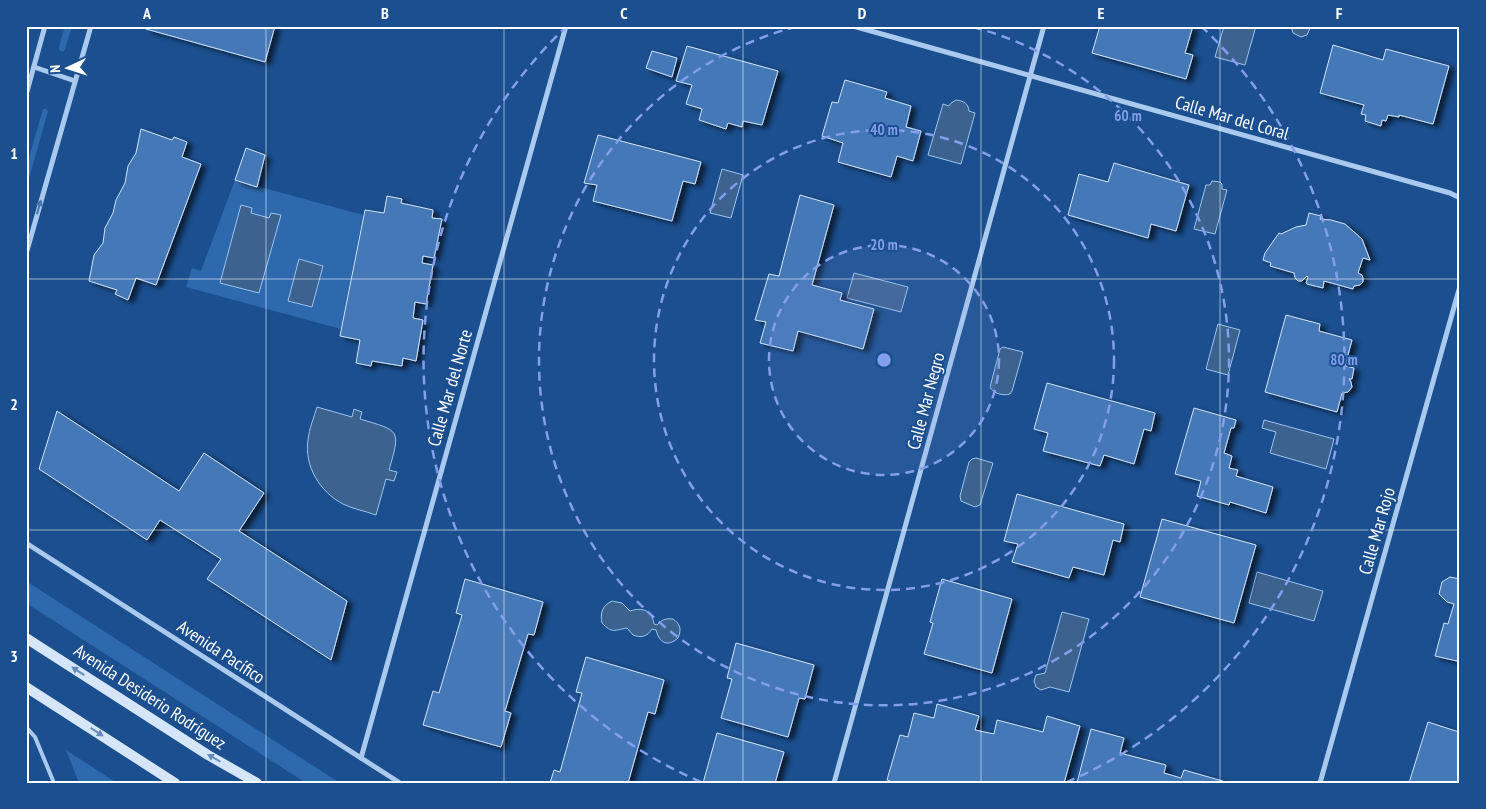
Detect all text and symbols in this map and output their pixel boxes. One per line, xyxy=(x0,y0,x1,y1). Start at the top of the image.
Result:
text: A xyxy=(142,3,152,23)
text: B xyxy=(381,3,389,23)
text: C xyxy=(620,3,628,23)
text: D xyxy=(858,3,867,23)
text: E xyxy=(1098,3,1105,23)
text: F xyxy=(1336,3,1343,23)
north arrow xyxy=(42,42,92,92)
text: N xyxy=(46,65,64,73)
street label: Calle Mar del Coral xyxy=(1173,90,1292,145)
text: 60 m xyxy=(1114,106,1142,125)
text: 40 m xyxy=(870,120,898,139)
text: 1 xyxy=(10,143,18,163)
one-way arrow xyxy=(36,200,44,215)
text: 20 m xyxy=(870,235,898,254)
street label: Calle Mar del Norte xyxy=(422,327,477,449)
street label: Calle Mar Negro xyxy=(902,350,950,452)
text: 80 m xyxy=(1330,350,1358,369)
centre of rings xyxy=(875,351,893,369)
text: 2 xyxy=(10,394,18,414)
street label: Calle Mar Rojo xyxy=(1353,484,1400,577)
street label: Avenida Pacífico xyxy=(173,615,270,689)
street label: Avenida Desiderio Rodríguez xyxy=(70,639,231,754)
text: 3 xyxy=(10,646,18,666)
one-way arrow xyxy=(71,666,84,676)
one-way arrow xyxy=(90,727,103,737)
one-way arrow xyxy=(208,754,221,763)

